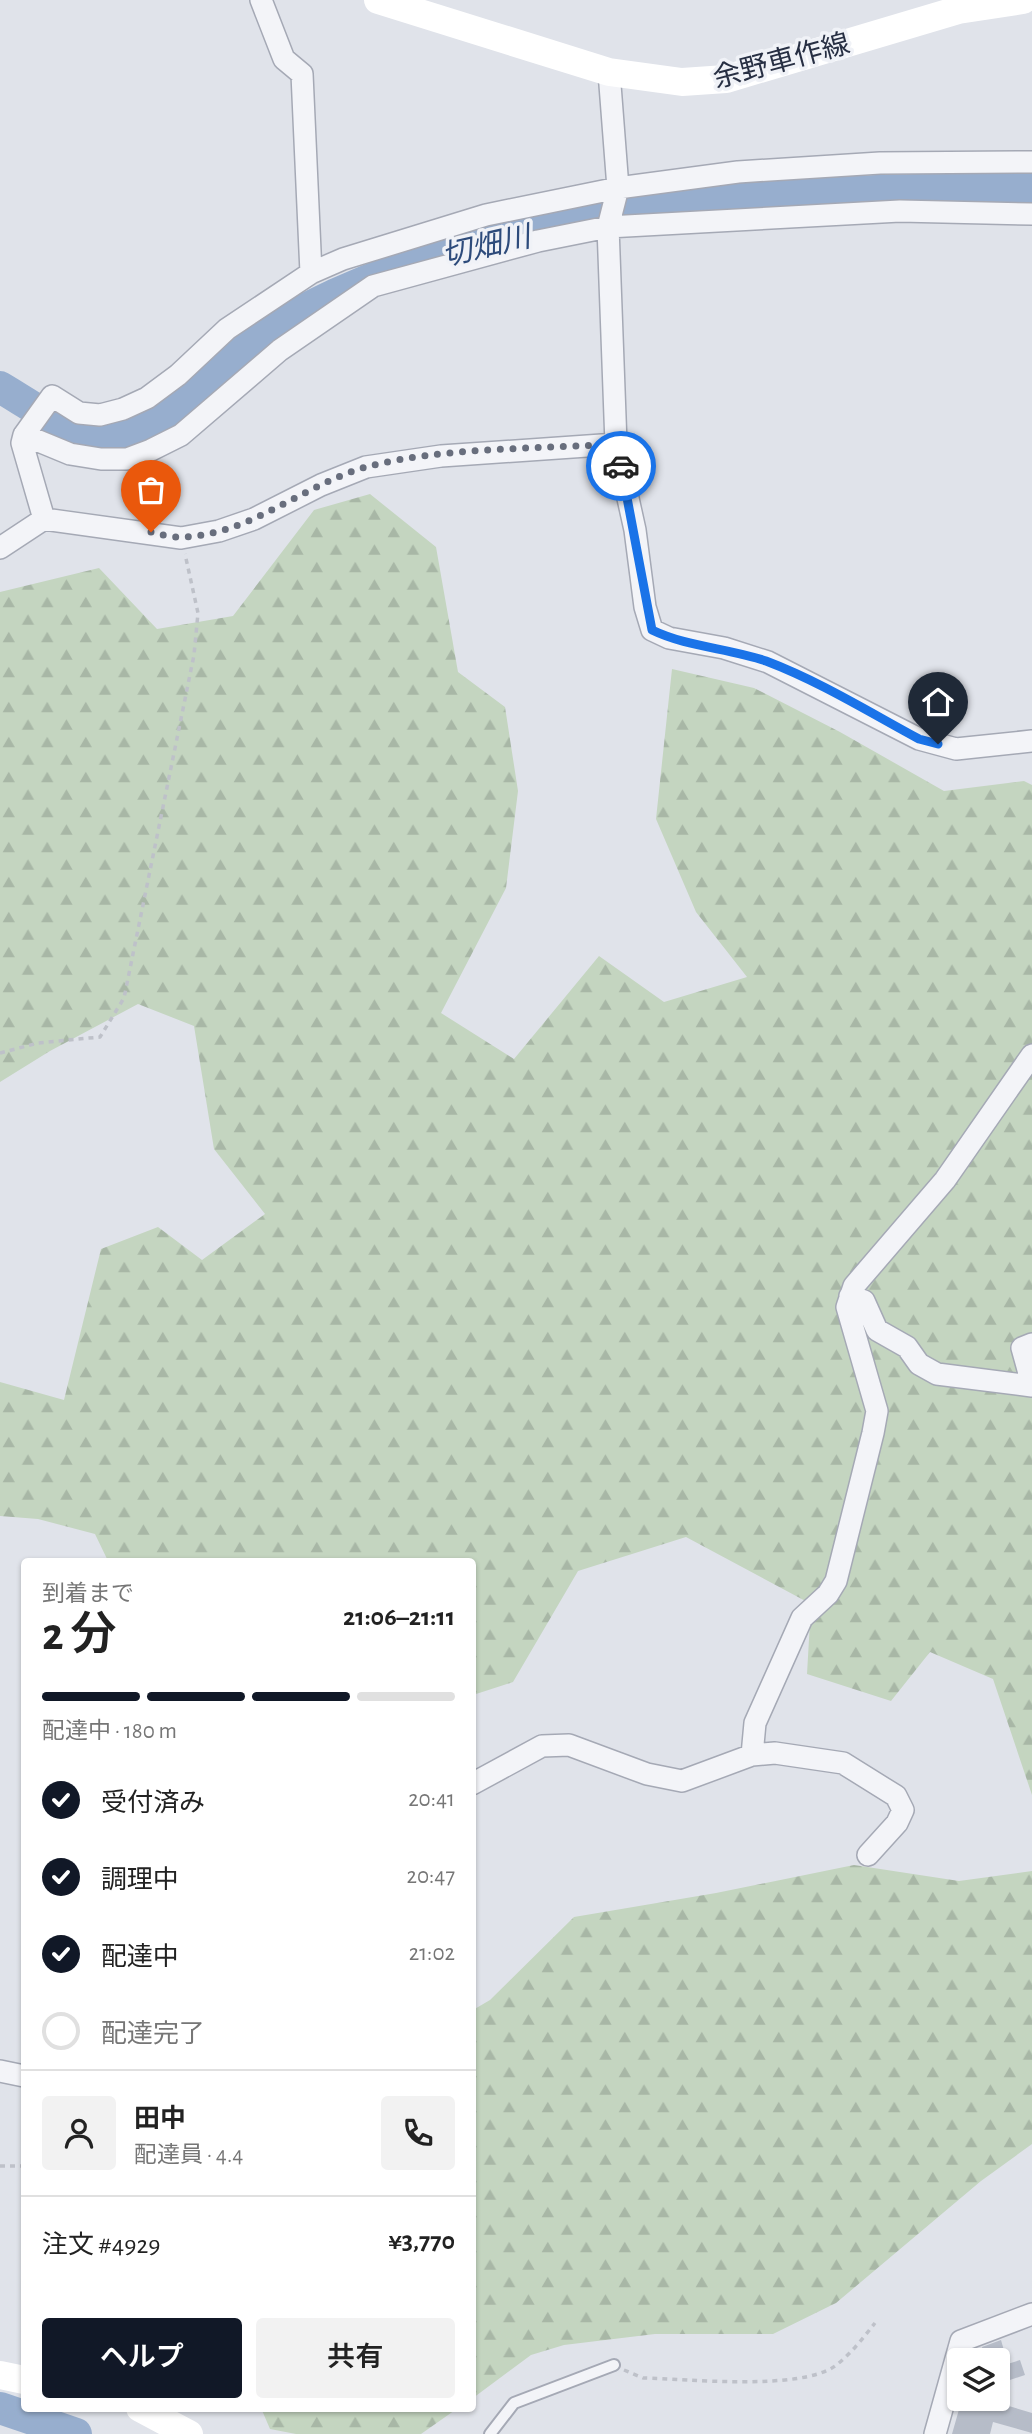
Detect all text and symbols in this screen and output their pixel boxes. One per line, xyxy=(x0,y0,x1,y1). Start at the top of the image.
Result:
street label: 余野車作線 xyxy=(710,28,853,94)
water label: 切畑川 xyxy=(439,221,536,272)
courier xyxy=(586,431,656,501)
icon: car xyxy=(602,447,640,485)
pin xyxy=(121,460,181,532)
icon: bag xyxy=(132,471,170,509)
pin xyxy=(908,672,968,744)
icon: home xyxy=(919,683,957,721)
text: 到着まで xyxy=(42,1583,134,1606)
text: 21:06–21:11 xyxy=(343,1604,455,1630)
text: 2 分 xyxy=(42,1612,117,1658)
text: 配達中 · 180 m xyxy=(42,1720,177,1743)
icon: check xyxy=(42,1781,80,1819)
text: 20:41 xyxy=(408,1788,455,1811)
text: 受付済み xyxy=(101,1790,205,1816)
icon: check xyxy=(42,1858,80,1896)
text: 20:47 xyxy=(406,1865,455,1888)
text: 調理中 xyxy=(101,1867,179,1893)
icon: check xyxy=(42,1935,80,1973)
text: 21:02 xyxy=(409,1942,455,1965)
text: 配達中 xyxy=(101,1944,179,1970)
text: 配達完了 xyxy=(101,2021,205,2047)
button: person xyxy=(42,2096,116,2170)
button: phone xyxy=(381,2096,455,2170)
text: 田中 xyxy=(134,2106,186,2132)
text: 配達員 · 4.4 xyxy=(134,2144,243,2167)
text: ¥3,770 xyxy=(388,2228,455,2254)
text: 注文 #4929 xyxy=(42,2232,160,2258)
button: ヘルプ xyxy=(42,2318,242,2398)
button: 共有 xyxy=(256,2318,455,2398)
map controls xyxy=(947,2348,1010,2411)
button: layers xyxy=(947,2348,1010,2411)

